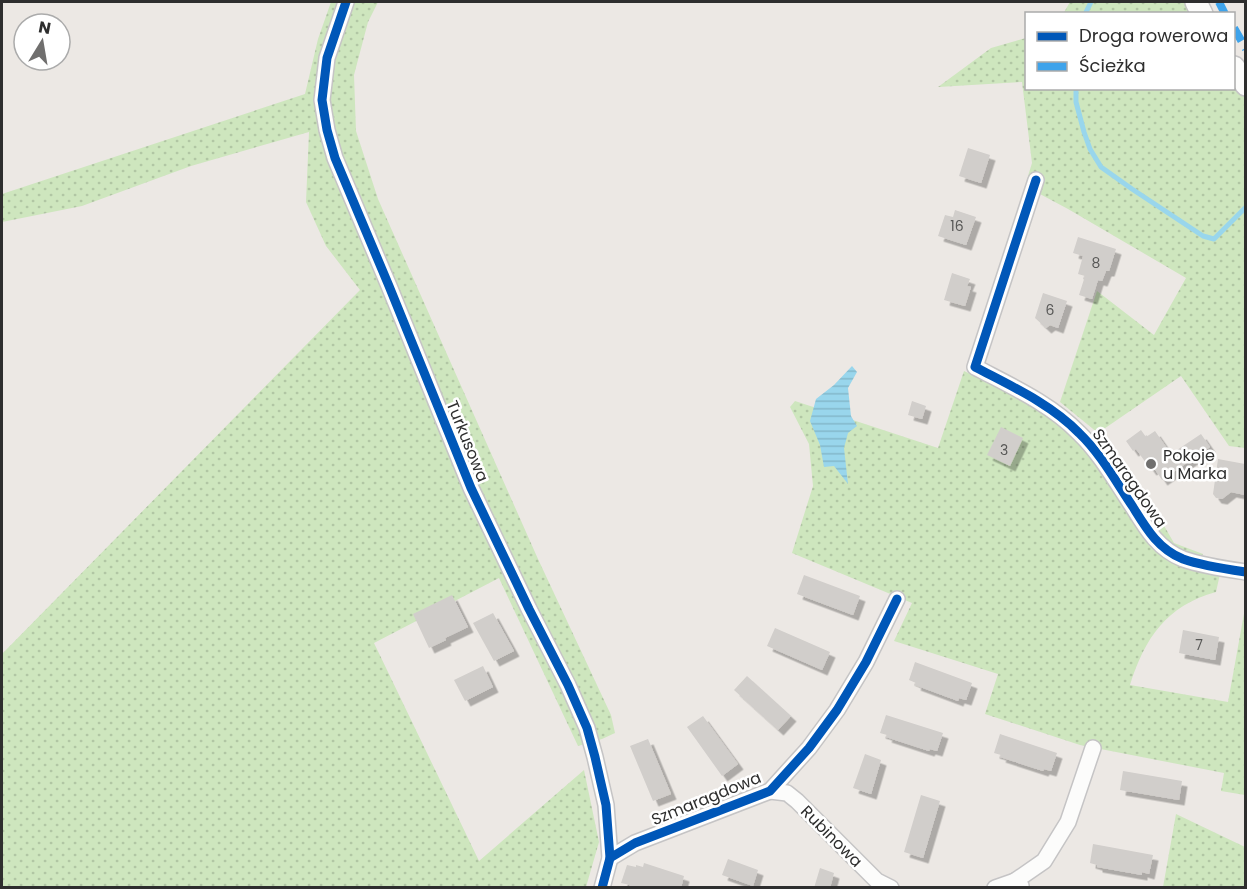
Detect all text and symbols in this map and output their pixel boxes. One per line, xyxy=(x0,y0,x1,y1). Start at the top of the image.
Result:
north arrow xyxy=(12,12,72,72)
legend xyxy=(1025,12,1235,90)
text: N xyxy=(37,15,53,40)
text: Droga rowerowa xyxy=(1079,23,1228,48)
text: Ścieżka xyxy=(1079,53,1146,78)
house number: 16 xyxy=(950,216,964,236)
house number: 8 xyxy=(1092,253,1101,273)
house number: 6 xyxy=(1046,300,1055,320)
street label: Turkusowa xyxy=(441,397,494,485)
street label: Szmaragdowa xyxy=(1087,424,1172,533)
house number: 3 xyxy=(1000,440,1008,460)
place label: Pokoje u Marka xyxy=(1163,444,1227,485)
marker: Pokoje u Marka xyxy=(1144,457,1158,471)
house number: 7 xyxy=(1195,635,1203,655)
street label: Szmaragdowa xyxy=(648,766,765,831)
street label: Rubinowa xyxy=(796,800,868,872)

